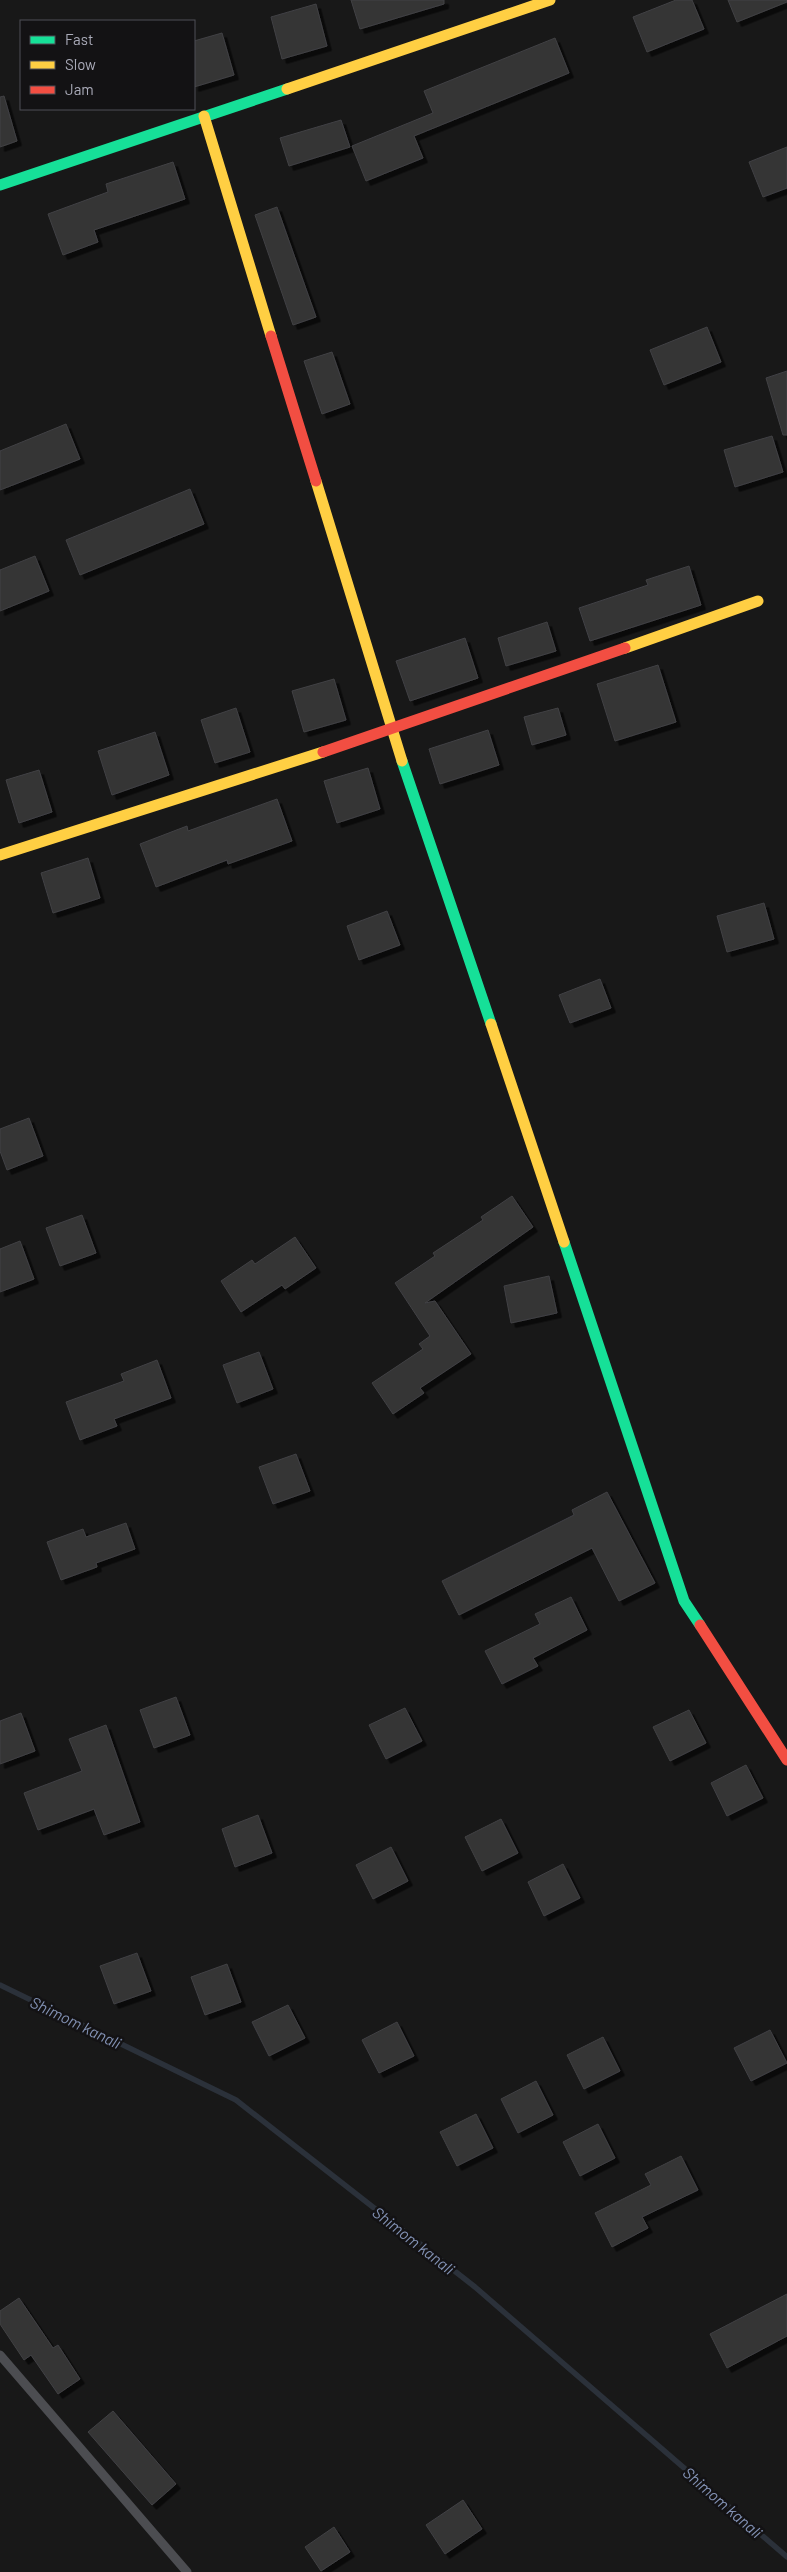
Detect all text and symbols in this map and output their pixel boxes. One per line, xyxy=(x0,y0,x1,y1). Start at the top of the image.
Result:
legend xyxy=(20,20,195,110)
text: Fast xyxy=(65,30,93,48)
text: Slow xyxy=(65,55,96,73)
text: Jam xyxy=(65,80,94,98)
water label: Shimom kanali xyxy=(27,1992,125,2052)
water label: Shimom kanali xyxy=(369,2202,459,2278)
water label: Shimom kanali xyxy=(679,2462,767,2542)

